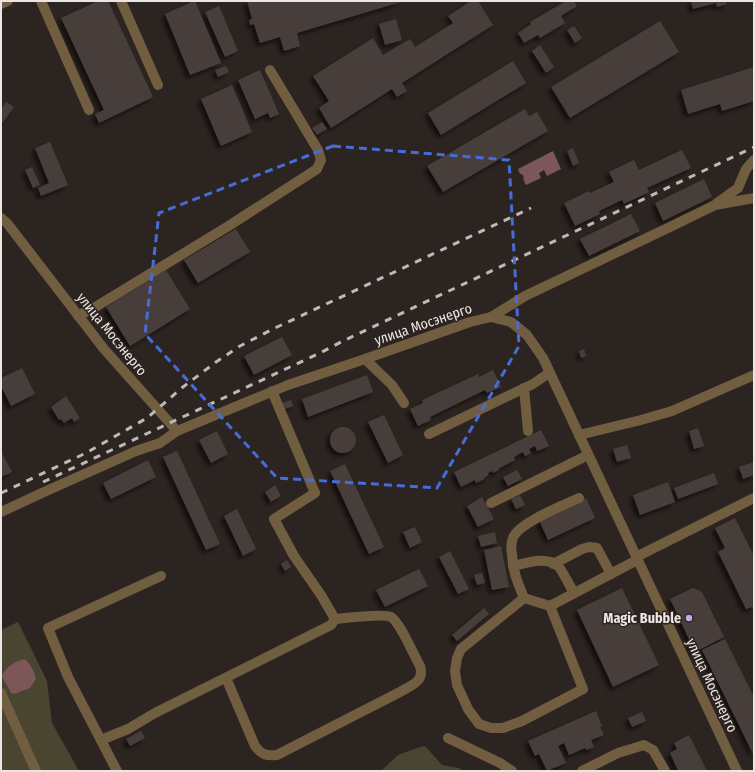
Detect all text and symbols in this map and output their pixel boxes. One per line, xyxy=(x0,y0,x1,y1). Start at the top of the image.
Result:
street label: улица Мосэнерго xyxy=(73,289,150,379)
street label: улица Мосэнерго xyxy=(372,300,474,349)
place label: Magic Bubble xyxy=(603,610,681,627)
marker: Magic Bubble xyxy=(684,613,694,623)
street label: улица Мосэнерго xyxy=(682,635,741,735)

